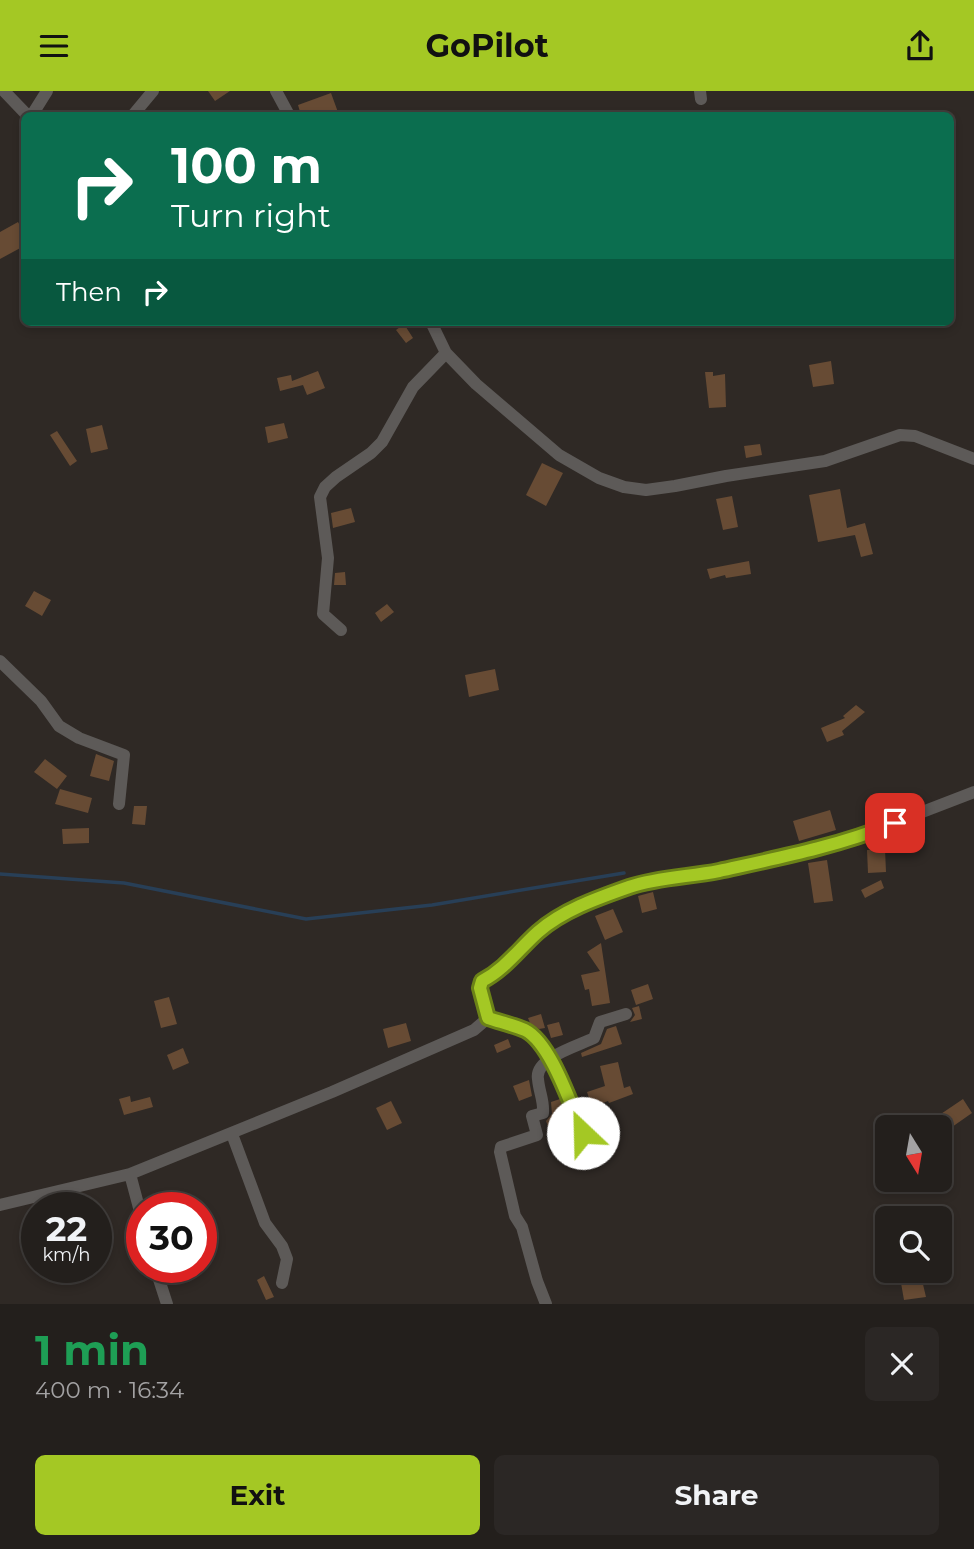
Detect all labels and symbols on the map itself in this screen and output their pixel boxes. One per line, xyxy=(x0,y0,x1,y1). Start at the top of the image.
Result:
pin xyxy=(865,793,925,853)
position arrow xyxy=(546,1096,620,1170)
north arrow xyxy=(875,1115,952,1192)
speed limit sign: 30 xyxy=(126,1192,217,1283)

